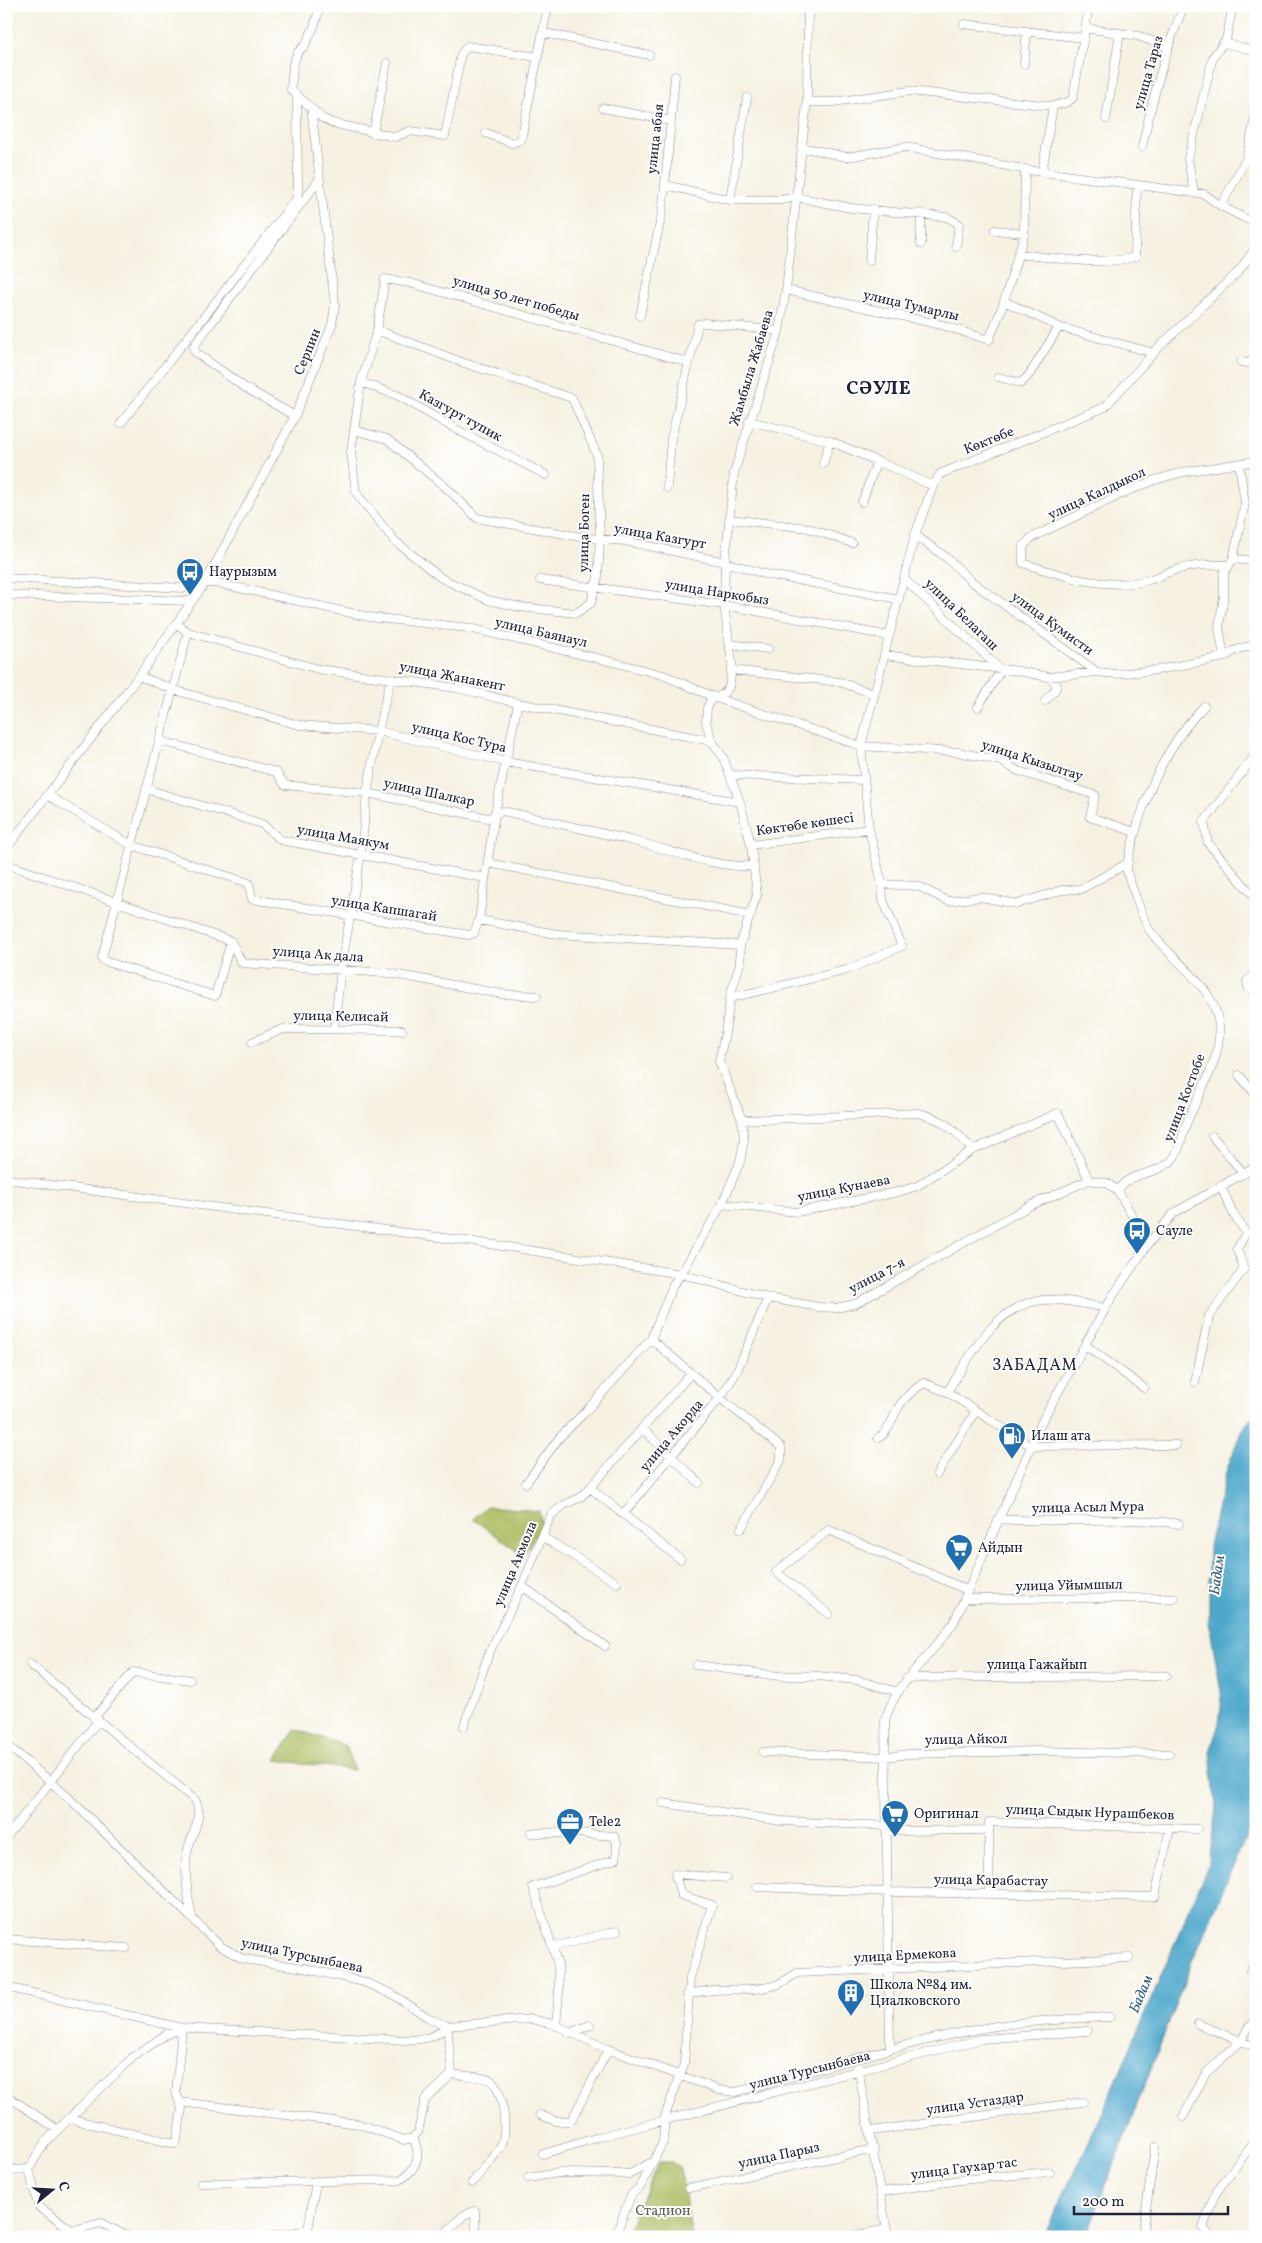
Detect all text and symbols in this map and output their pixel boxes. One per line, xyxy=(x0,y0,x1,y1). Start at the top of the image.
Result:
street label: улица Тараз xyxy=(1129,34,1169,112)
street label: улица абая xyxy=(643,103,669,175)
street label: улица 50 лет победы xyxy=(450,272,582,326)
street label: улица Тумарлы xyxy=(861,286,961,326)
street label: Жамбыла Жабаева xyxy=(725,308,779,428)
street label: Серпин xyxy=(290,325,326,378)
district label: СӘУЛЕ xyxy=(846,376,912,402)
street label: Казгурт тупик xyxy=(415,385,505,447)
street label: Көктөбе xyxy=(961,422,1017,460)
street label: улица Калдыкол xyxy=(1045,463,1149,525)
street label: улица Боген xyxy=(575,493,595,573)
street label: улица Казгурт xyxy=(613,520,707,554)
bus stop icon: Наурызым xyxy=(175,557,205,596)
place label: Наурызым xyxy=(209,563,277,582)
street label: улица Наркобыз xyxy=(664,575,770,611)
street label: улица Белагаш xyxy=(920,575,1003,656)
street label: улица Кумисти xyxy=(1007,588,1097,661)
street label: улица Баянаул xyxy=(493,613,589,653)
street label: улица Жанакент xyxy=(398,657,506,697)
street label: улица Кос Тура xyxy=(410,718,508,758)
street label: улица Кызылтау xyxy=(979,736,1086,786)
street label: улица Шалкар xyxy=(382,774,476,812)
street label: Көктөбе көшесі xyxy=(755,809,855,841)
street label: улица Маякум xyxy=(295,821,391,856)
street label: улица Капшагай xyxy=(330,891,439,927)
street label: улица Ак дала xyxy=(272,942,364,968)
street label: улица Келисай xyxy=(293,1007,389,1027)
street label: улица Костобе xyxy=(1159,1051,1211,1145)
street label: улица Кунаева xyxy=(796,1171,892,1207)
bus stop icon: Сауле xyxy=(1122,1216,1152,1255)
place label: Сауле xyxy=(1156,1222,1193,1241)
street label: улица 7-я xyxy=(846,1253,908,1299)
district label: ЗАБАДАМ xyxy=(992,1355,1078,1377)
street label: улица Акорда xyxy=(636,1396,708,1476)
fuel station icon: Илаш ата xyxy=(997,1421,1027,1460)
place label: Илаш ата xyxy=(1031,1427,1091,1446)
street label: улица Асыл Мура xyxy=(1031,1498,1145,1518)
street label: улица Акмола xyxy=(490,1518,542,1609)
supermarket icon: Айдын xyxy=(944,1533,974,1572)
place label: Айдын xyxy=(978,1539,1023,1558)
water label: Бадам xyxy=(1205,1554,1231,1596)
street label: улица Уйымшыл xyxy=(1015,1576,1123,1596)
street label: улица Гажайып xyxy=(987,1656,1087,1675)
street label: улица Айкол xyxy=(925,1730,1008,1750)
supermarket icon: Оригинал xyxy=(880,1799,910,1838)
street label: улица Сыдык Нурашбеков xyxy=(1005,1801,1175,1825)
place label: Оригинал xyxy=(914,1805,979,1824)
office icon: Tele2 xyxy=(555,1807,585,1846)
place label: Tele2 xyxy=(589,1813,621,1832)
street label: улица Карабастау xyxy=(934,1871,1049,1892)
street label: улица Турсынбаева xyxy=(239,1934,365,1978)
street label: улица Ермекова xyxy=(853,1944,957,1968)
water label: Бадам xyxy=(1125,1972,1159,2016)
place label: Школа №84 им. Циалковского xyxy=(870,1976,972,2011)
building icon: Школа №84 им. Циалковского xyxy=(836,1978,866,2017)
street label: улица Турсынбаева xyxy=(747,2047,873,2095)
street label: улица Устаздар xyxy=(925,2088,1025,2120)
street label: улица Парыз xyxy=(737,2138,821,2174)
street label: улица Гаухар тас xyxy=(910,2153,1018,2185)
north arrow xyxy=(28,2166,78,2216)
text: С xyxy=(53,2179,73,2194)
scale bar xyxy=(1074,2183,1228,2215)
text: 200 m xyxy=(1082,2192,1125,2213)
park label: Стадион xyxy=(635,2202,691,2221)

